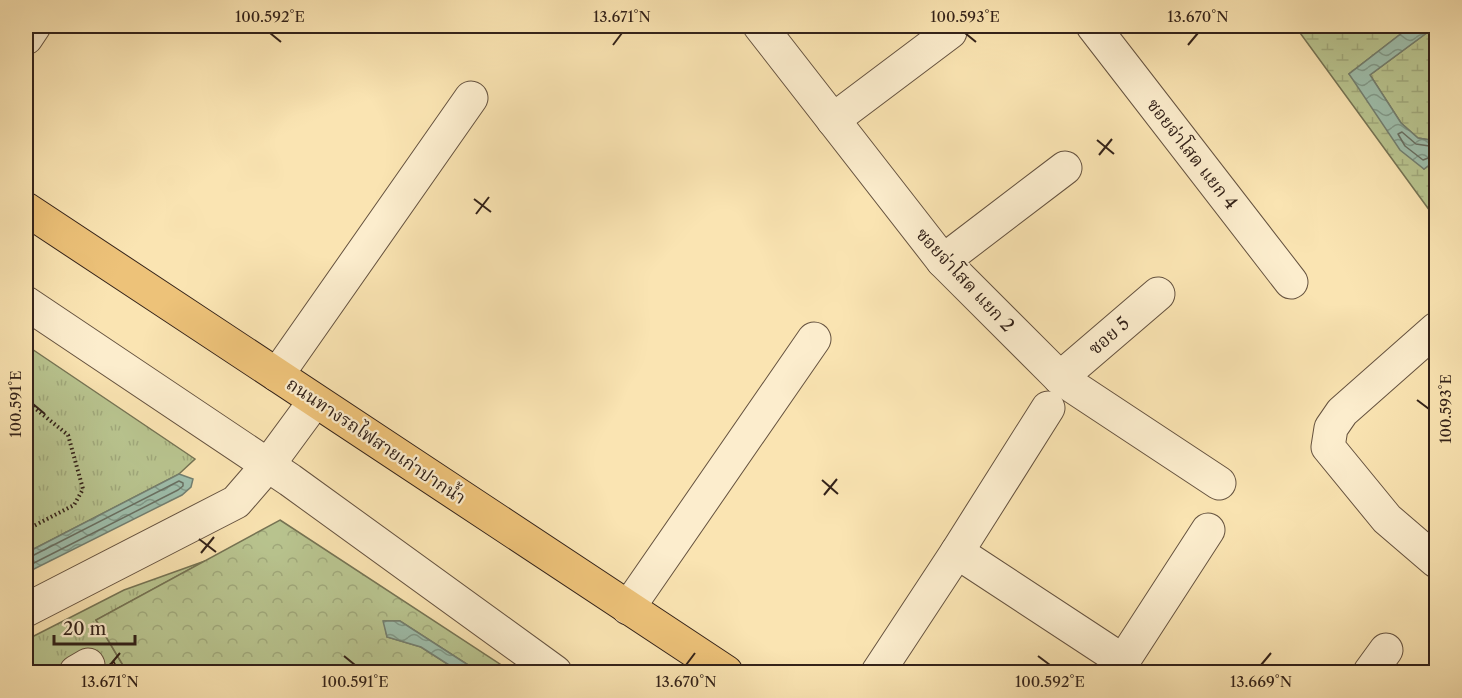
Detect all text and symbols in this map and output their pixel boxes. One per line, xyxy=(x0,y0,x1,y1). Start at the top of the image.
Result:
text: 100.592°E xyxy=(235,7,305,26)
text: 13.671°N xyxy=(593,7,651,26)
text: 100.593°E xyxy=(930,7,1000,26)
text: 13.670°N xyxy=(1167,7,1229,26)
street label: ซอยจ่าโสด แยก 4 xyxy=(1142,93,1244,214)
street label: ซอยจ่าโสด แยก 2 xyxy=(911,222,1020,337)
street label: ซอย 5 xyxy=(1084,312,1134,360)
text: 100.591°E xyxy=(6,370,25,438)
street label: ถนนทางรถไฟสายเก่าปากน้ำ xyxy=(282,370,471,509)
text: 100.593°E xyxy=(1436,374,1455,444)
scale bar xyxy=(54,608,135,646)
text: 20 m xyxy=(63,618,107,640)
text: 13.671°N xyxy=(81,672,139,691)
text: 100.591°E xyxy=(321,672,389,691)
text: 13.670°N xyxy=(655,672,717,691)
text: 100.592°E xyxy=(1015,672,1085,691)
text: 13.669°N xyxy=(1230,672,1292,691)

